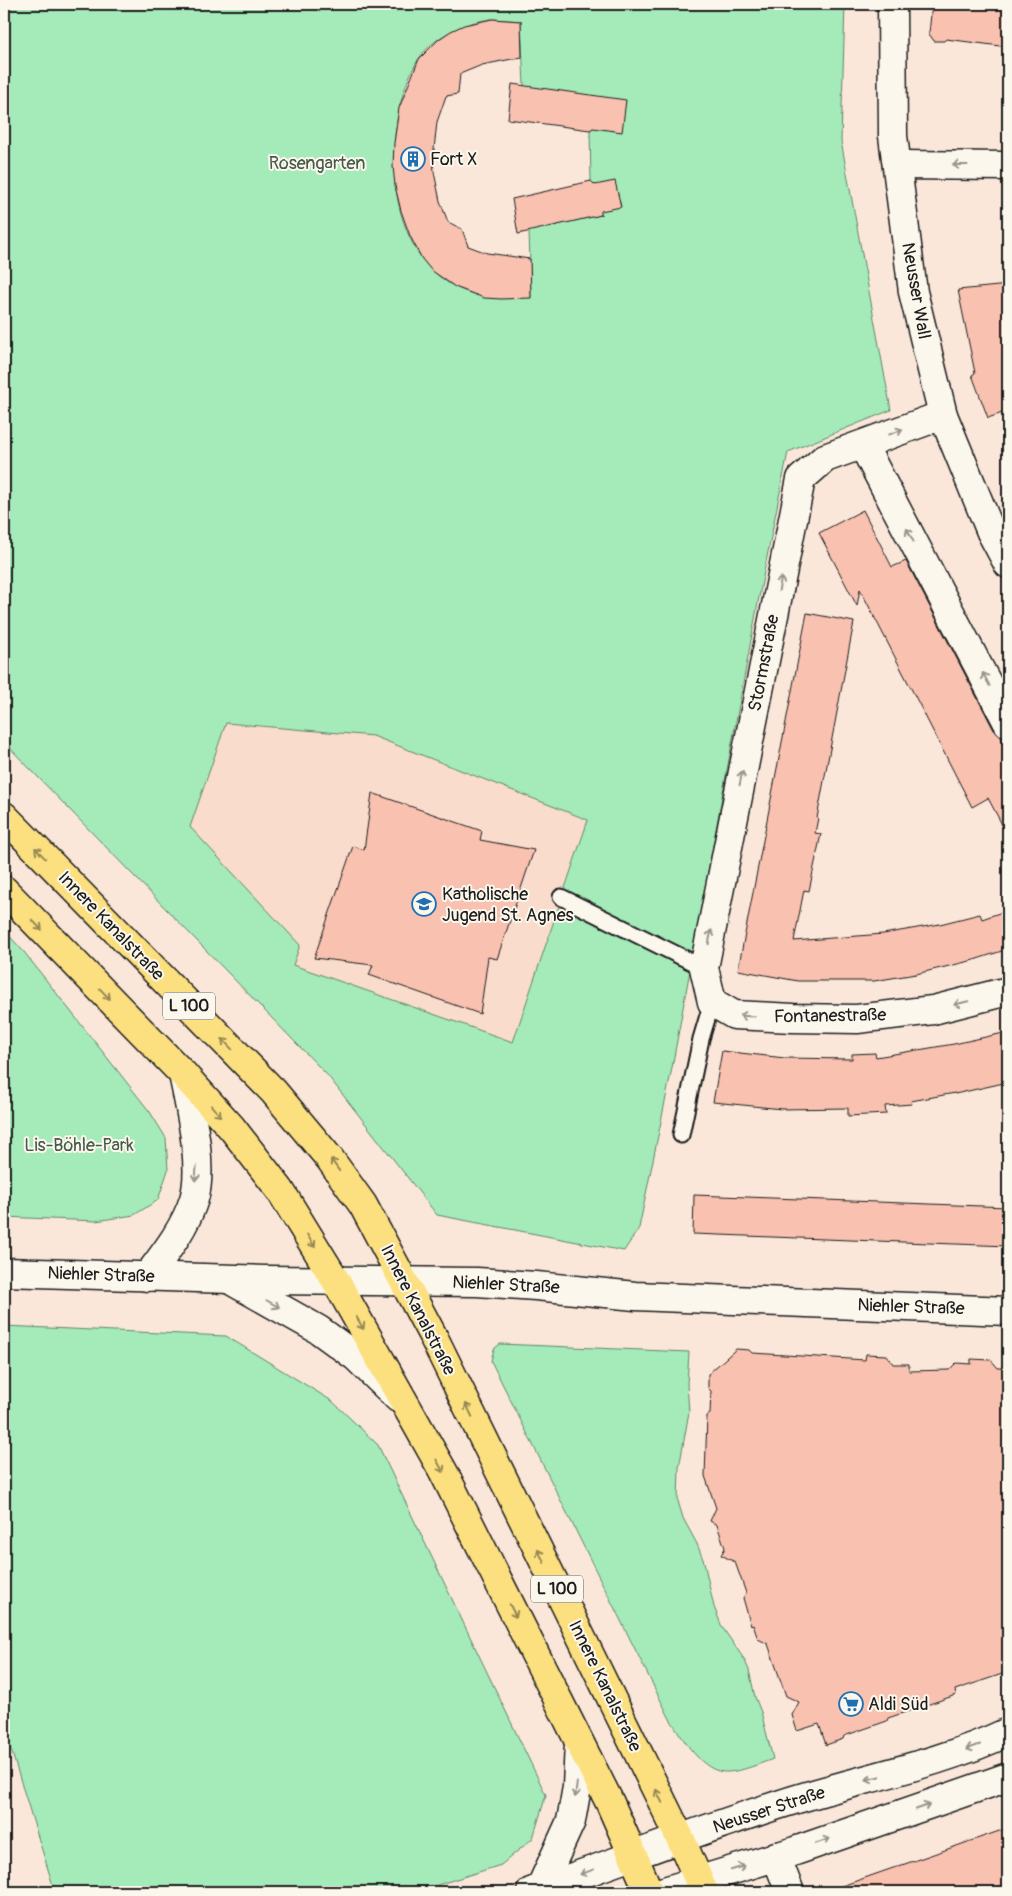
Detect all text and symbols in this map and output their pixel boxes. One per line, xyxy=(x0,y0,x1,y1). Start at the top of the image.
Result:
building icon: Fort X xyxy=(400,146,426,172)
place label: Fort X xyxy=(430,148,477,171)
park label: Rosengarten xyxy=(269,152,365,175)
one-way arrow xyxy=(952,160,968,170)
street label: Neusser Wall xyxy=(896,241,936,341)
one-way arrow xyxy=(888,427,904,436)
one-way arrow xyxy=(905,529,915,543)
one-way arrow xyxy=(776,577,785,593)
street label: Stormstraße xyxy=(743,612,785,713)
one-way arrow xyxy=(981,672,991,687)
one-way arrow xyxy=(737,770,747,786)
one-way arrow xyxy=(34,847,46,859)
street label: Innere Kanalstraße xyxy=(53,866,169,986)
place label: Katholische Jugend St. Agnes xyxy=(442,883,574,927)
school or university icon: Katholische Jugend St. Agnes xyxy=(411,891,437,917)
one-way arrow xyxy=(31,918,43,930)
one-way arrow xyxy=(705,930,715,946)
one-way arrow xyxy=(99,988,111,1001)
road number: L 100 xyxy=(163,992,215,1019)
one-way arrow xyxy=(953,999,969,1008)
street label: Fontanestraße xyxy=(774,1004,886,1028)
one-way arrow xyxy=(740,1011,756,1020)
one-way arrow xyxy=(221,1038,233,1050)
one-way arrow xyxy=(210,1104,222,1117)
park label: Lis-Böhle-Park xyxy=(24,1134,134,1157)
one-way arrow xyxy=(330,1159,340,1173)
one-way arrow xyxy=(192,1166,201,1182)
one-way arrow xyxy=(307,1234,317,1248)
street label: Innere Kanalstraße xyxy=(375,1241,461,1379)
street label: Niehler Straße xyxy=(47,1262,155,1288)
street label: Niehler Straße xyxy=(452,1271,560,1299)
street label: Niehler Straße xyxy=(857,1294,965,1320)
one-way arrow xyxy=(265,1299,279,1309)
one-way arrow xyxy=(355,1316,365,1330)
one-way arrow xyxy=(464,1403,473,1418)
one-way arrow xyxy=(435,1458,445,1473)
one-way arrow xyxy=(536,1549,545,1564)
road number: L 100 xyxy=(531,1576,583,1602)
one-way arrow xyxy=(508,1603,518,1618)
street label: Innere Kanalstraße xyxy=(563,1616,647,1756)
supermarket icon: Aldi Süd xyxy=(838,1691,864,1717)
place label: Aldi Süd xyxy=(868,1693,929,1716)
one-way arrow xyxy=(966,1743,981,1752)
one-way arrow xyxy=(866,1773,882,1783)
street label: Neusser Straße xyxy=(710,1781,828,1839)
one-way arrow xyxy=(571,1782,581,1798)
one-way arrow xyxy=(654,1789,663,1804)
one-way arrow xyxy=(914,1801,930,1811)
one-way arrow xyxy=(814,1836,830,1845)
one-way arrow xyxy=(729,1863,745,1873)
one-way arrow xyxy=(580,1868,596,1877)

